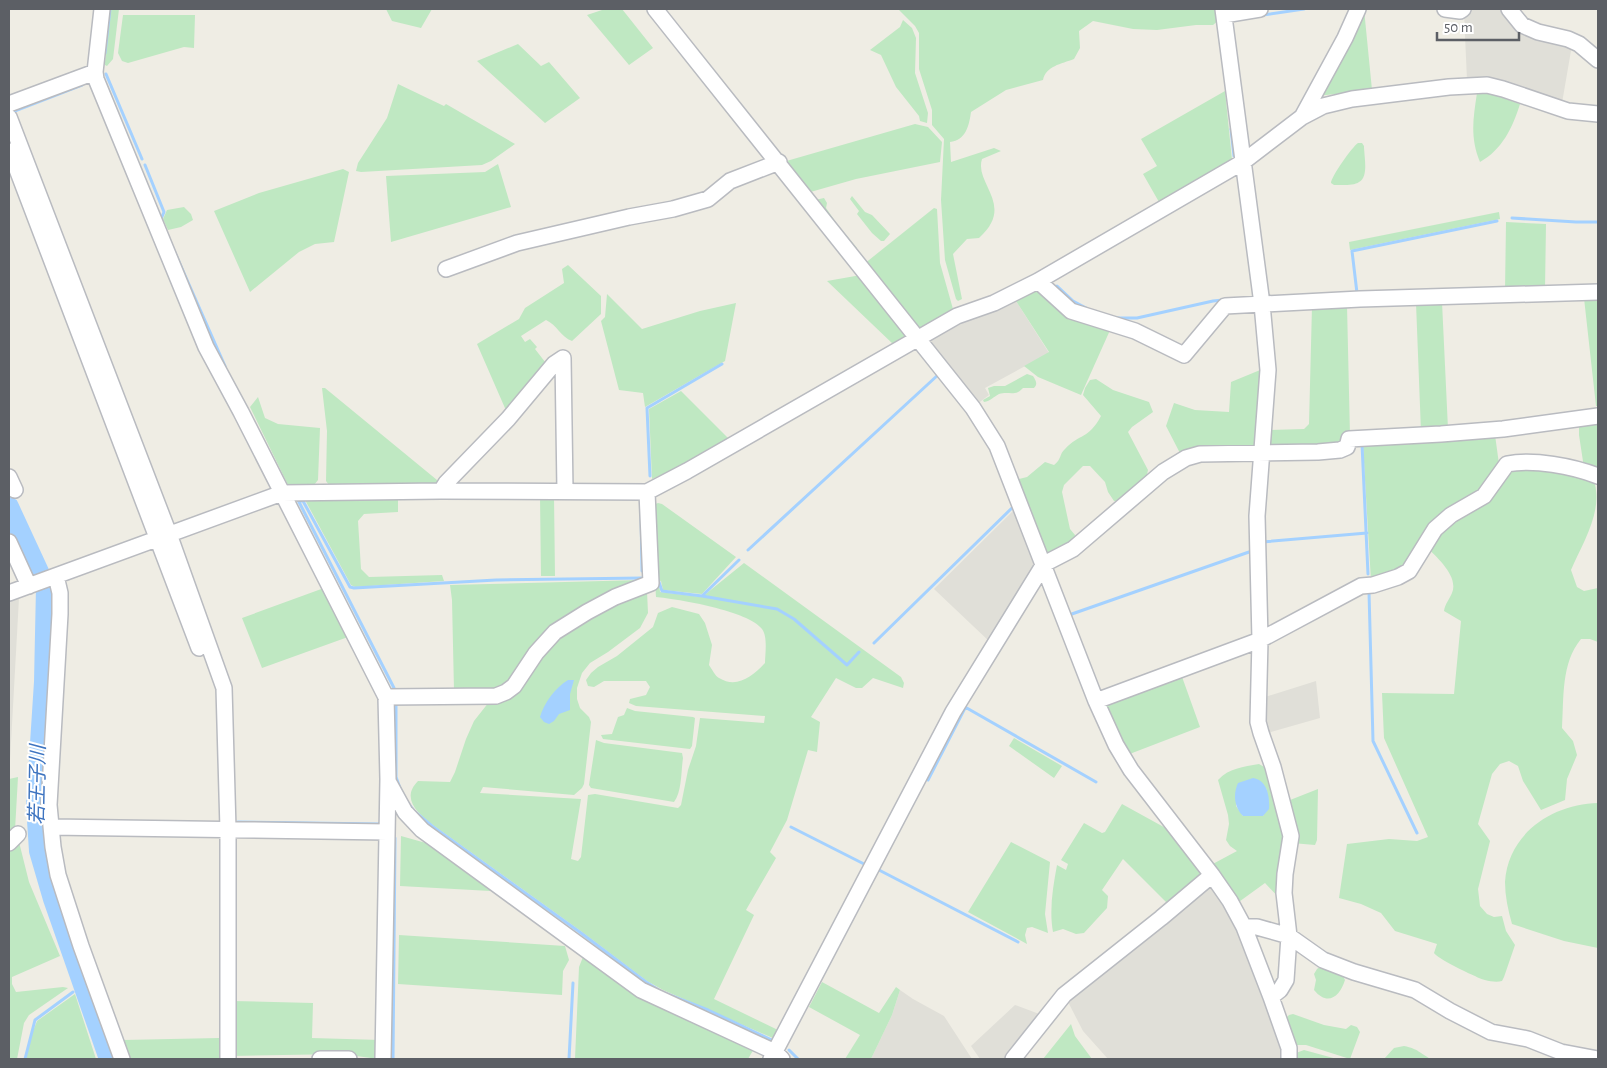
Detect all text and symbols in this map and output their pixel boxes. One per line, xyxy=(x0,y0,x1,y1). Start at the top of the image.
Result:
scale bar xyxy=(1437,10,1520,42)
text: 50 m xyxy=(1444,20,1473,35)
water label: 若王子川 xyxy=(26,743,49,825)

